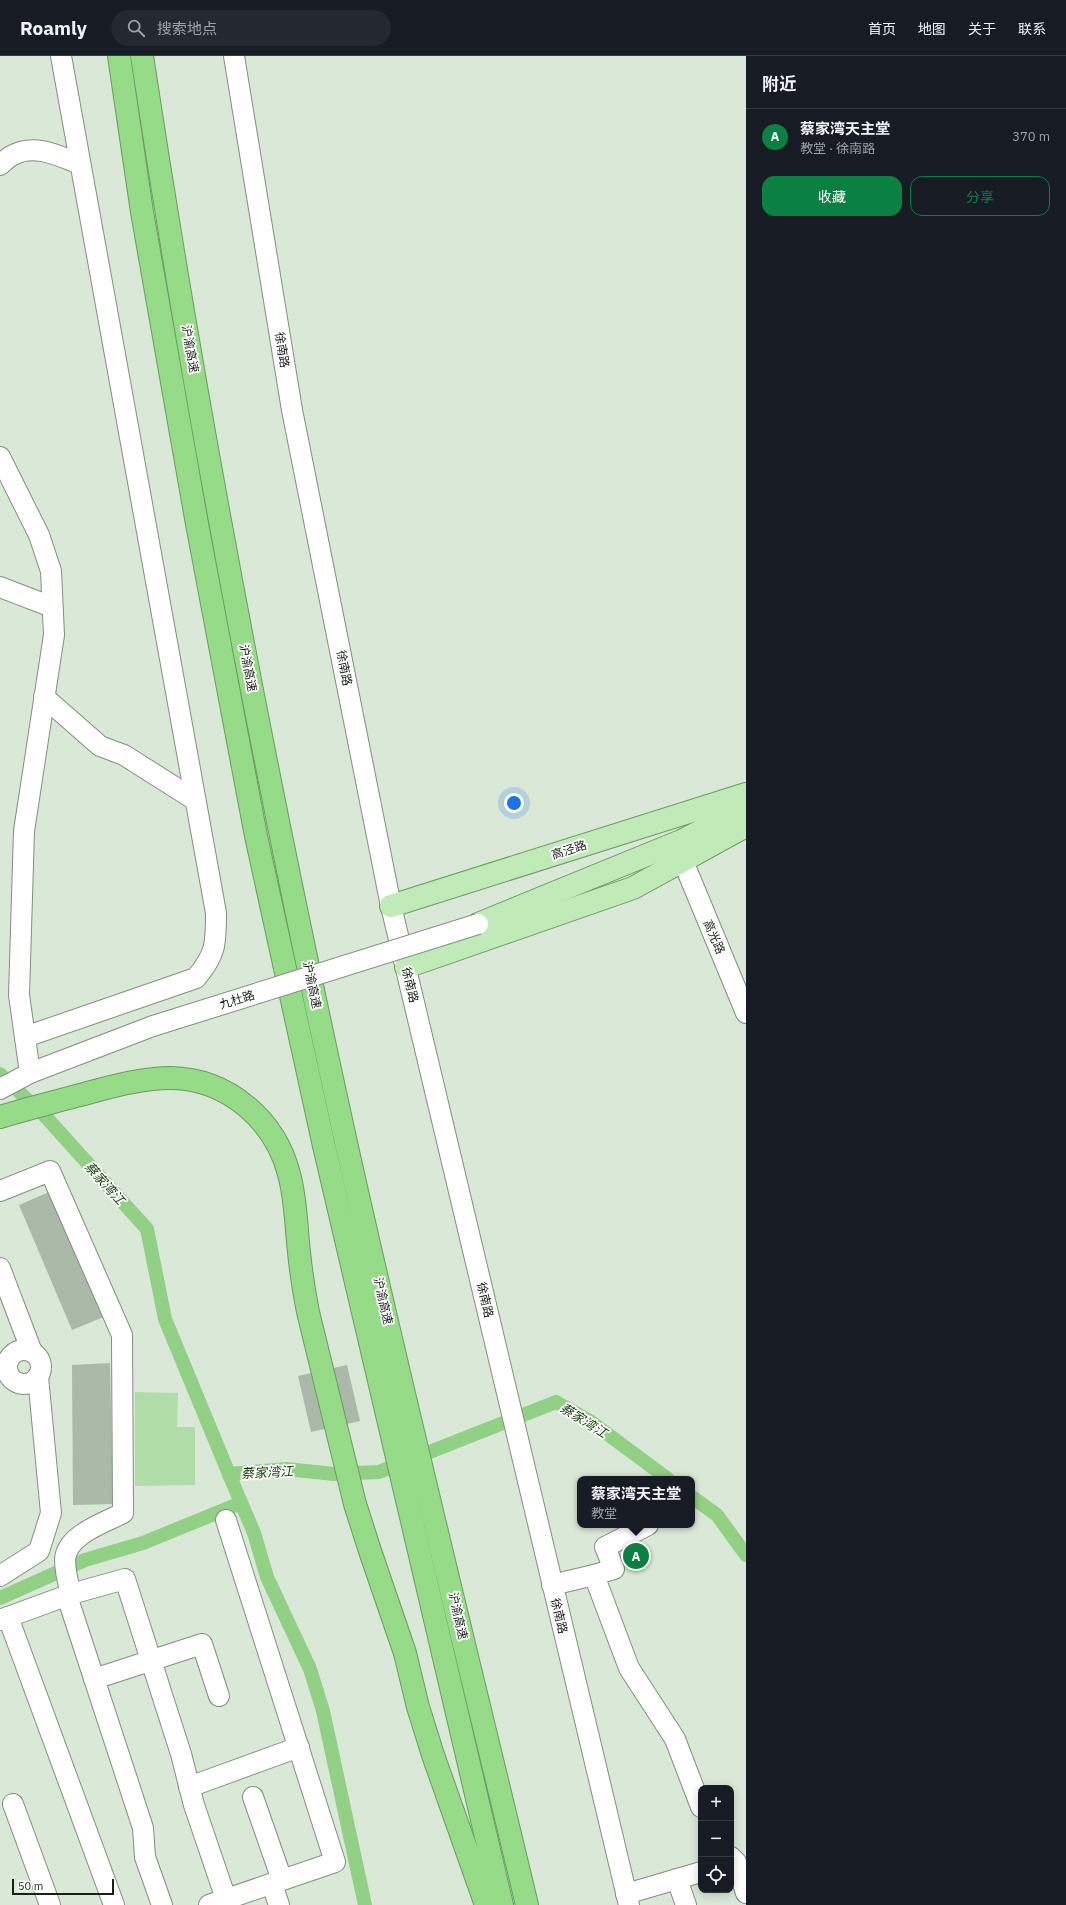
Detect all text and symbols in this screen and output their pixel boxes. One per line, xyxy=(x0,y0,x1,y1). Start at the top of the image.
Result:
search box xyxy=(111,10,391,46)
text: Roamly xyxy=(20,16,87,40)
icon: search xyxy=(125,17,147,39)
text: 搜索地点 xyxy=(157,19,217,38)
text: 首页 xyxy=(868,20,896,38)
text: 地图 xyxy=(918,20,946,38)
text: 关于 xyxy=(968,20,996,38)
text: 联系 xyxy=(1018,20,1046,38)
text: 附近 xyxy=(762,73,796,95)
text: 蔡家湾天主堂 xyxy=(800,119,890,138)
text: A xyxy=(771,128,779,145)
text: 370 m xyxy=(1012,128,1050,145)
text: 教堂 · 徐南路 xyxy=(800,140,875,157)
button: 收藏 xyxy=(762,176,902,216)
button: 分享 xyxy=(910,176,1050,216)
street label: 沪渝高速 xyxy=(179,324,202,374)
street label: 徐南路 xyxy=(272,331,293,369)
street label: 沪渝高速 xyxy=(237,643,260,693)
street label: 徐南路 xyxy=(334,649,355,687)
your location xyxy=(504,793,524,813)
street label: 高泾路 xyxy=(549,837,588,862)
street label: 高光路 xyxy=(701,917,728,956)
street label: 沪渝高速 xyxy=(300,960,325,1010)
street label: 徐南路 xyxy=(399,966,422,1004)
street label: 九杜路 xyxy=(217,987,256,1012)
water label: 蔡家湾江 xyxy=(81,1158,130,1210)
street label: 沪渝高速 xyxy=(371,1276,396,1326)
street label: 徐南路 xyxy=(474,1281,497,1319)
water label: 蔡家湾江 xyxy=(557,1399,612,1442)
water label: 蔡家湾江 xyxy=(241,1463,295,1482)
popup xyxy=(577,1476,695,1528)
text: 蔡家湾天主堂 xyxy=(591,1484,681,1503)
text: 教堂 xyxy=(591,1505,617,1522)
pin: A xyxy=(623,1541,649,1571)
street label: 沪渝高速 xyxy=(446,1591,471,1641)
street label: 徐南路 xyxy=(548,1597,571,1635)
map controls xyxy=(698,1785,734,1893)
button: + xyxy=(698,1785,734,1821)
button: − xyxy=(698,1821,734,1857)
button: locate xyxy=(698,1857,734,1893)
scale bar xyxy=(12,1877,114,1896)
text: 50 m xyxy=(18,1879,43,1893)

